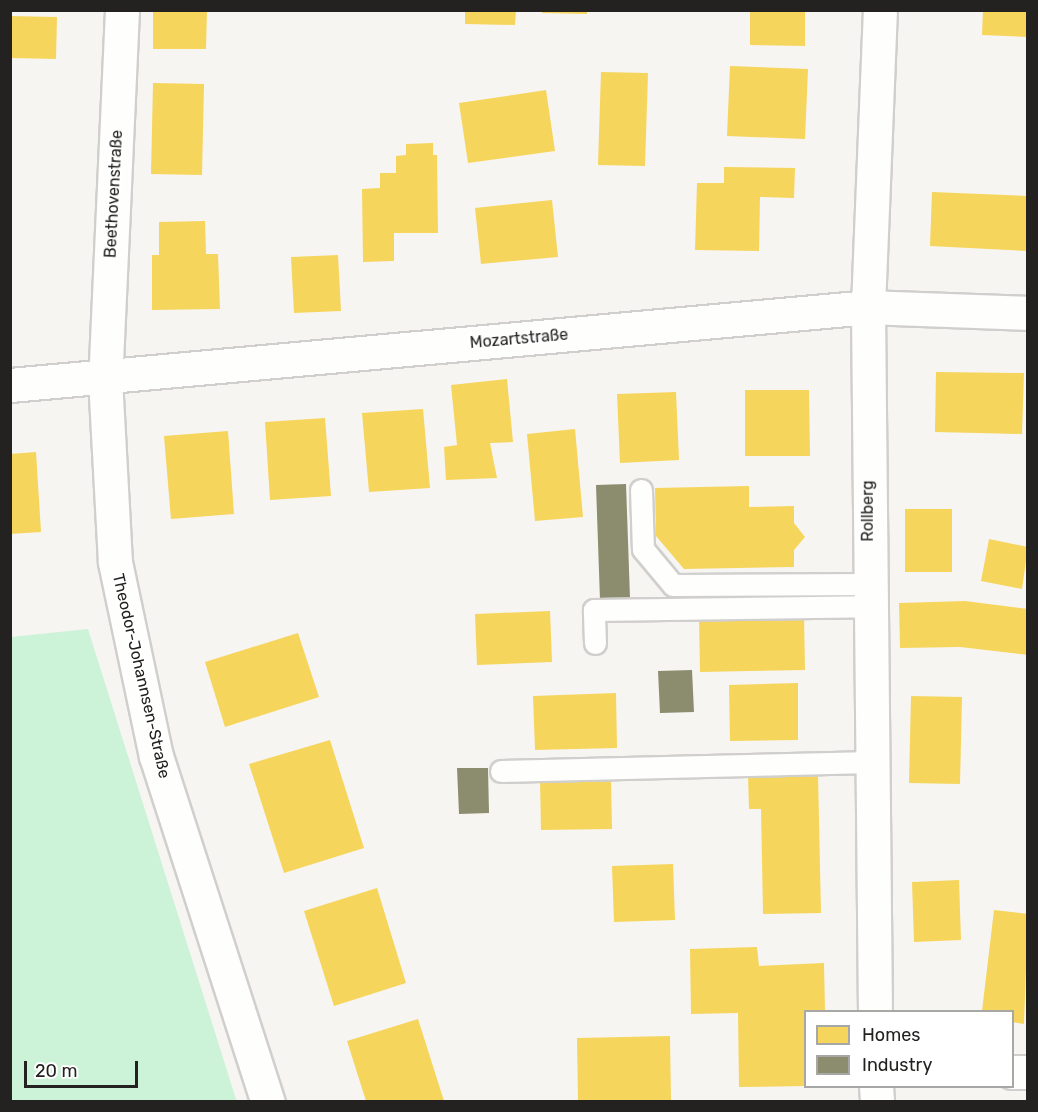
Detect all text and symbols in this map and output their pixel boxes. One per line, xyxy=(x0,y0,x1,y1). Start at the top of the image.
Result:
street label: Beethovenstraße xyxy=(101,129,127,259)
street label: Mozartstraße xyxy=(469,325,569,353)
street label: Rollberg xyxy=(858,480,878,542)
street label: Theodor-Johannsen-Straße xyxy=(108,572,174,780)
legend xyxy=(804,1010,1014,1088)
text: Homes xyxy=(862,1024,920,1046)
scale bar xyxy=(27,1049,141,1087)
text: Industry xyxy=(862,1054,932,1076)
text: 20 m xyxy=(35,1060,77,1082)

